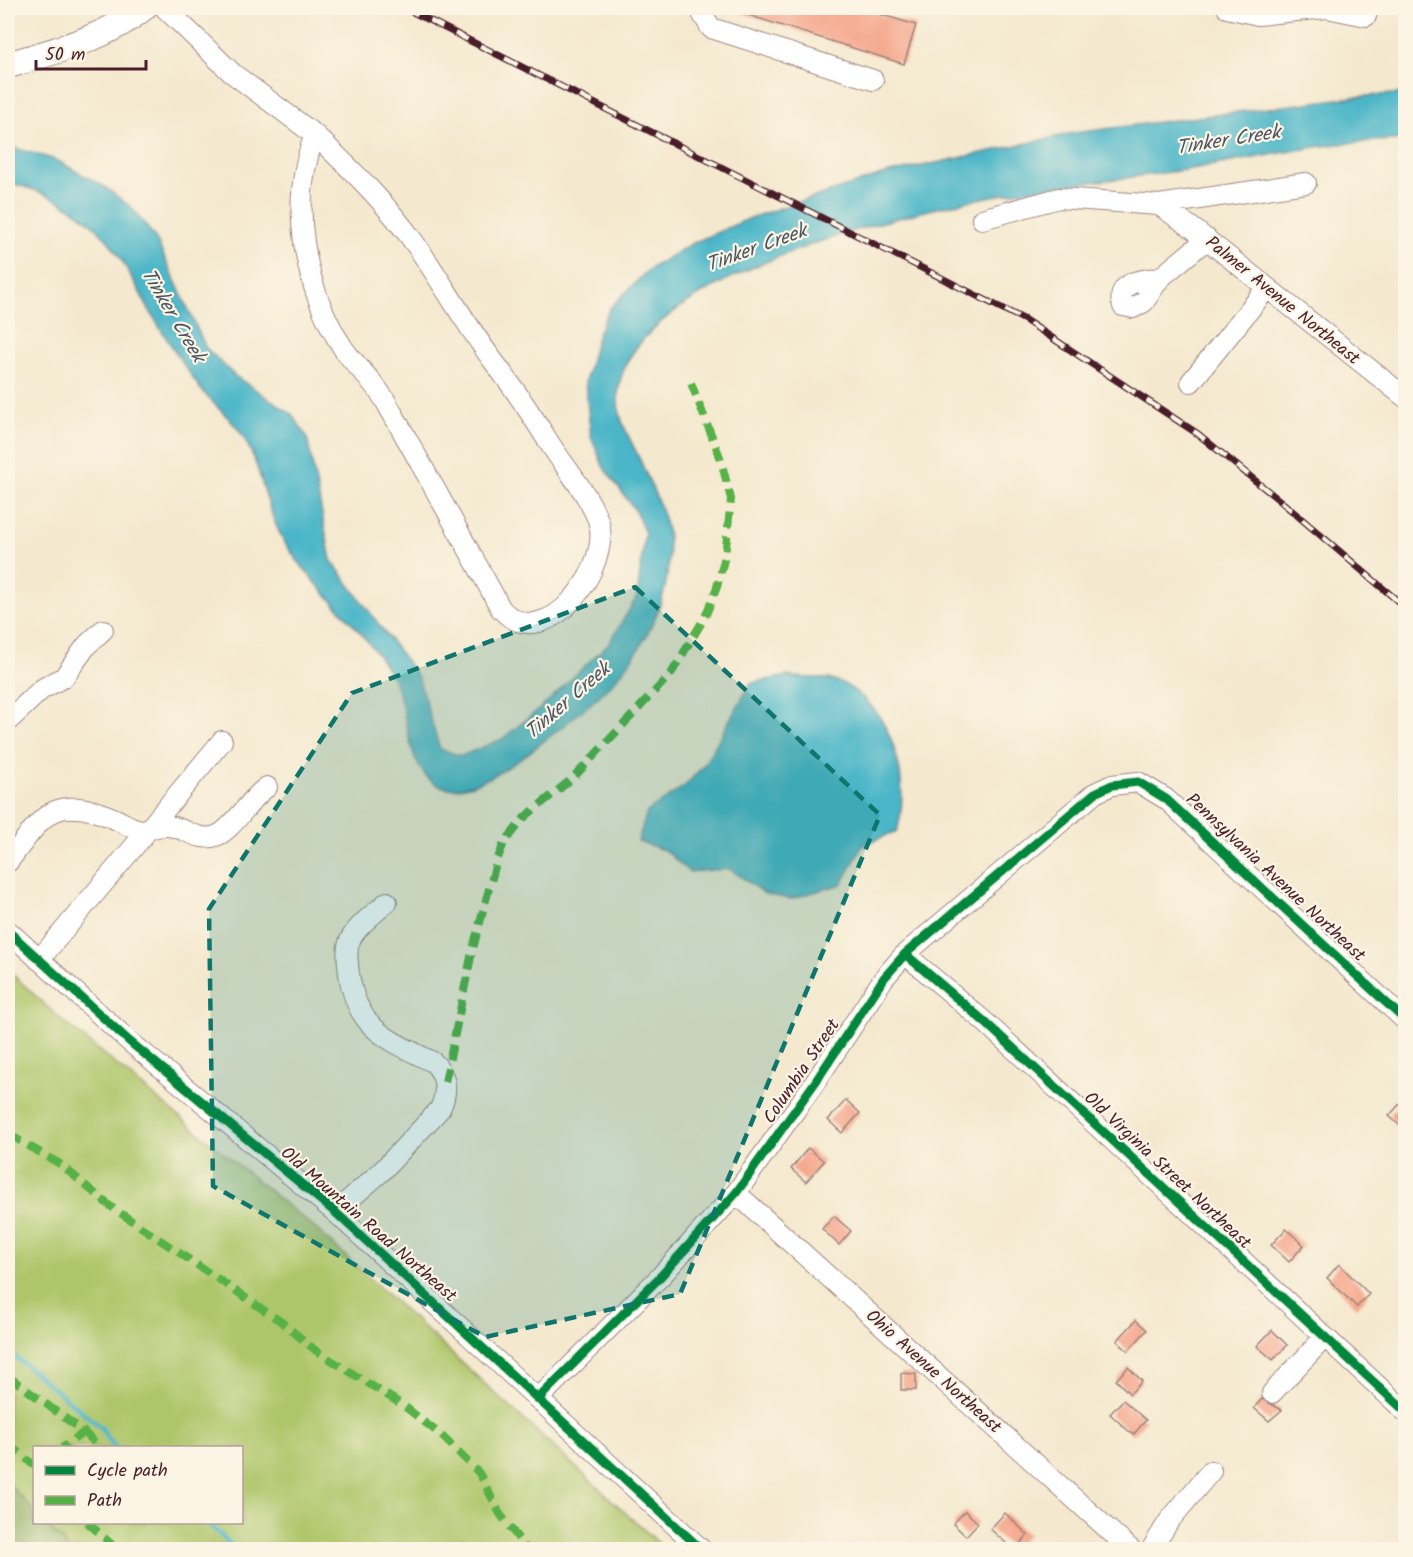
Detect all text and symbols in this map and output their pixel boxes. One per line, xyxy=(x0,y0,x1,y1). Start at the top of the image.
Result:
scale bar xyxy=(36,33,146,71)
text: 50 m xyxy=(45,41,85,70)
water label: Tinker Creek xyxy=(1174,117,1285,165)
water label: Tinker Creek xyxy=(702,215,814,282)
street label: Palmer Avenue Northeast xyxy=(1198,229,1367,374)
water label: Tinker Creek xyxy=(131,263,214,372)
water label: Tinker Creek xyxy=(518,653,620,748)
street label: Pennsylvania Avenue Northeast xyxy=(1178,787,1372,970)
street label: Columbia Street xyxy=(756,1013,849,1130)
street label: Old Virginia Street Northeast xyxy=(1076,1085,1258,1258)
street label: Old Mountain Road Northeast xyxy=(273,1140,464,1311)
street label: Ohio Avenue Northeast xyxy=(858,1303,1008,1442)
legend xyxy=(33,1446,243,1524)
text: Cycle path xyxy=(87,1457,168,1486)
text: Path xyxy=(87,1487,122,1516)

